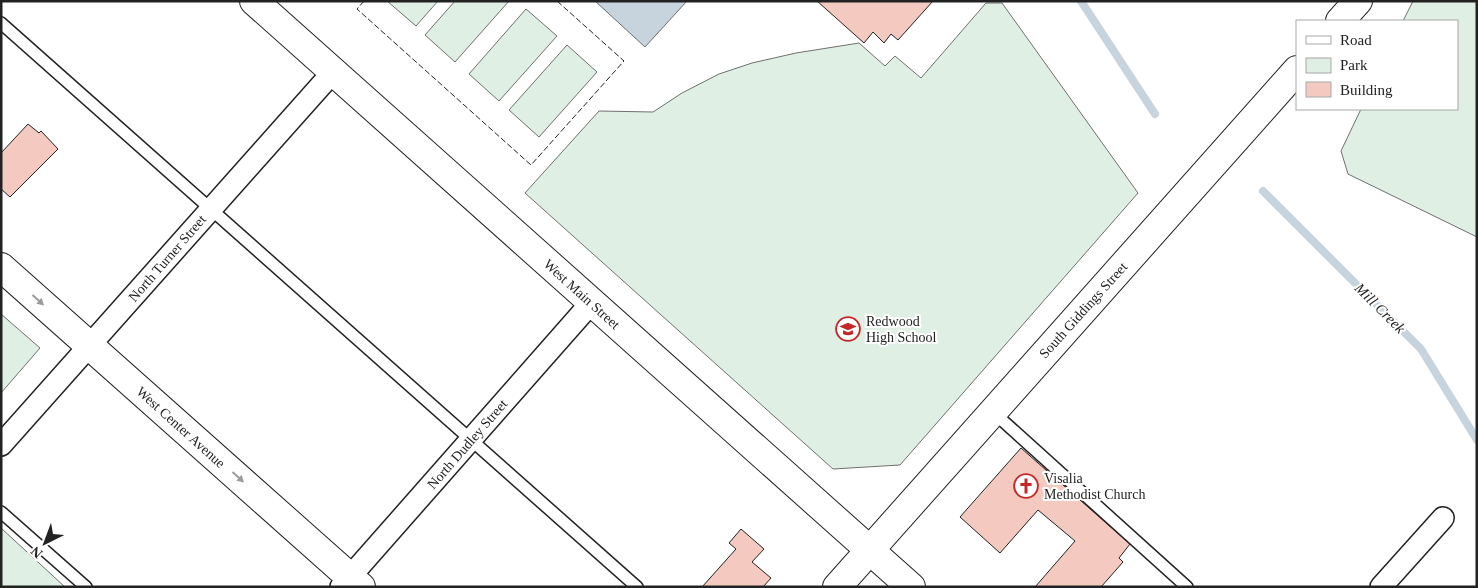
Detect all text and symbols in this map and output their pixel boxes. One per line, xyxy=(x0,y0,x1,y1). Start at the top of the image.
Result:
legend xyxy=(1296,20,1458,110)
text: Road xyxy=(1340,32,1372,48)
text: Park xyxy=(1340,57,1368,73)
text: Building xyxy=(1340,82,1393,98)
street label: North Turner Street xyxy=(126,212,209,305)
street label: West Main Street xyxy=(541,256,623,332)
street label: South Giddings Street xyxy=(1036,259,1130,361)
water label: Mill Creek xyxy=(1351,279,1409,337)
one-way arrow xyxy=(31,294,43,306)
place label: Redwood High School xyxy=(866,314,937,345)
school or university icon: Redwood High School xyxy=(835,316,861,342)
street label: West Center Avenue xyxy=(133,384,228,471)
street label: North Dudley Street xyxy=(424,396,510,492)
place label: Visalia Methodist Church xyxy=(1044,471,1146,502)
one-way arrow xyxy=(231,472,244,483)
church icon: Visalia Methodist Church xyxy=(1013,473,1039,499)
north arrow xyxy=(20,518,70,568)
text: N xyxy=(28,543,45,561)

